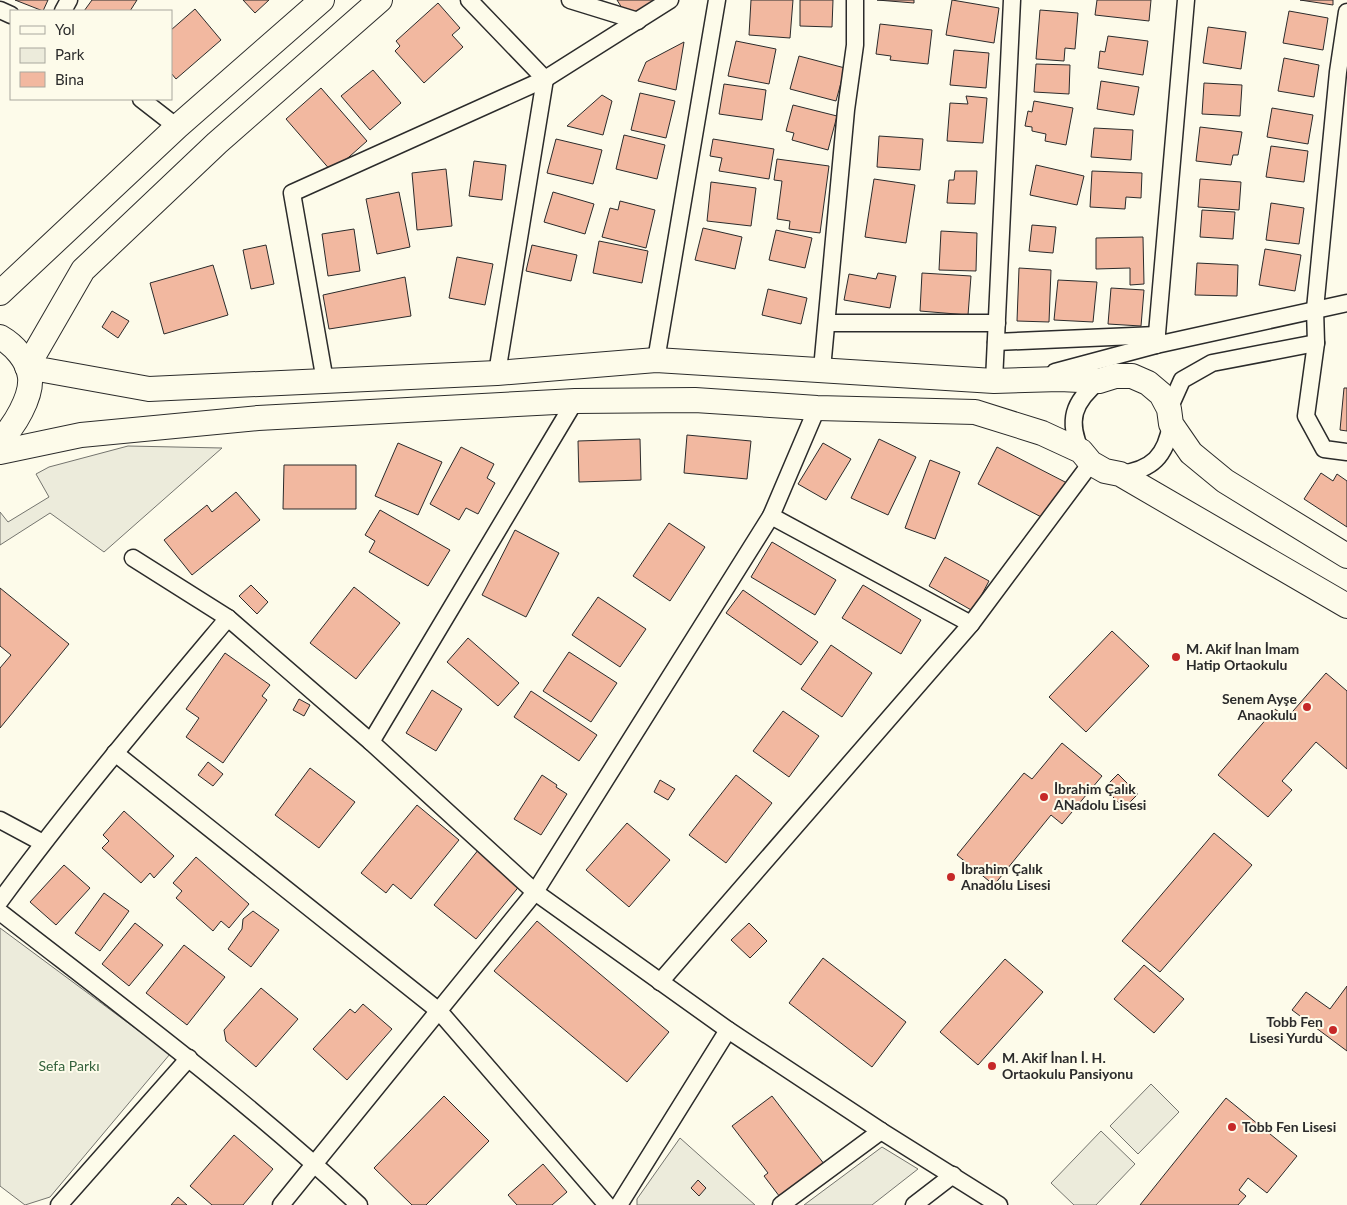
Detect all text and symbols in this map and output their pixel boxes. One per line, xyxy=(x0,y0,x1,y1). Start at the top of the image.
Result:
legend xyxy=(10,10,172,100)
text: Yol xyxy=(55,20,75,38)
text: Park xyxy=(55,45,85,63)
text: Bina xyxy=(55,70,84,88)
place label: M. Akif İnan İmam Hatip Ortaokulu xyxy=(1186,640,1299,673)
marker: M. Akif İnan İmam Hatip Ortaokulu xyxy=(1170,651,1182,663)
place label: Senem Ayşe Anaokulu xyxy=(1222,690,1298,723)
marker: Senem Ayşe Anaokulu xyxy=(1301,701,1313,713)
place label: İbrahim Çalık ANadolu Lisesi xyxy=(1053,780,1146,813)
marker: İbrahim Çalık ANadolu Lisesi xyxy=(1038,791,1050,803)
place label: İbrahim Çalık Anadolu Lisesi xyxy=(960,860,1051,893)
marker: İbrahim Çalık Anadolu Lisesi xyxy=(945,871,957,883)
place label: Tobb Fen Lisesi Yurdu xyxy=(1249,1013,1323,1046)
marker: Tobb Fen Lisesi Yurdu xyxy=(1327,1024,1339,1036)
place label: M. Akif İnan İ. H. Ortaokulu Pansiyonu xyxy=(1002,1049,1133,1082)
park label: Sefa Parkı xyxy=(39,1057,100,1074)
marker: M. Akif İnan İ. H. Ortaokulu Pansiyonu xyxy=(986,1060,998,1072)
place label: Tobb Fen Lisesi xyxy=(1242,1118,1336,1135)
marker: Tobb Fen Lisesi xyxy=(1226,1121,1238,1133)

